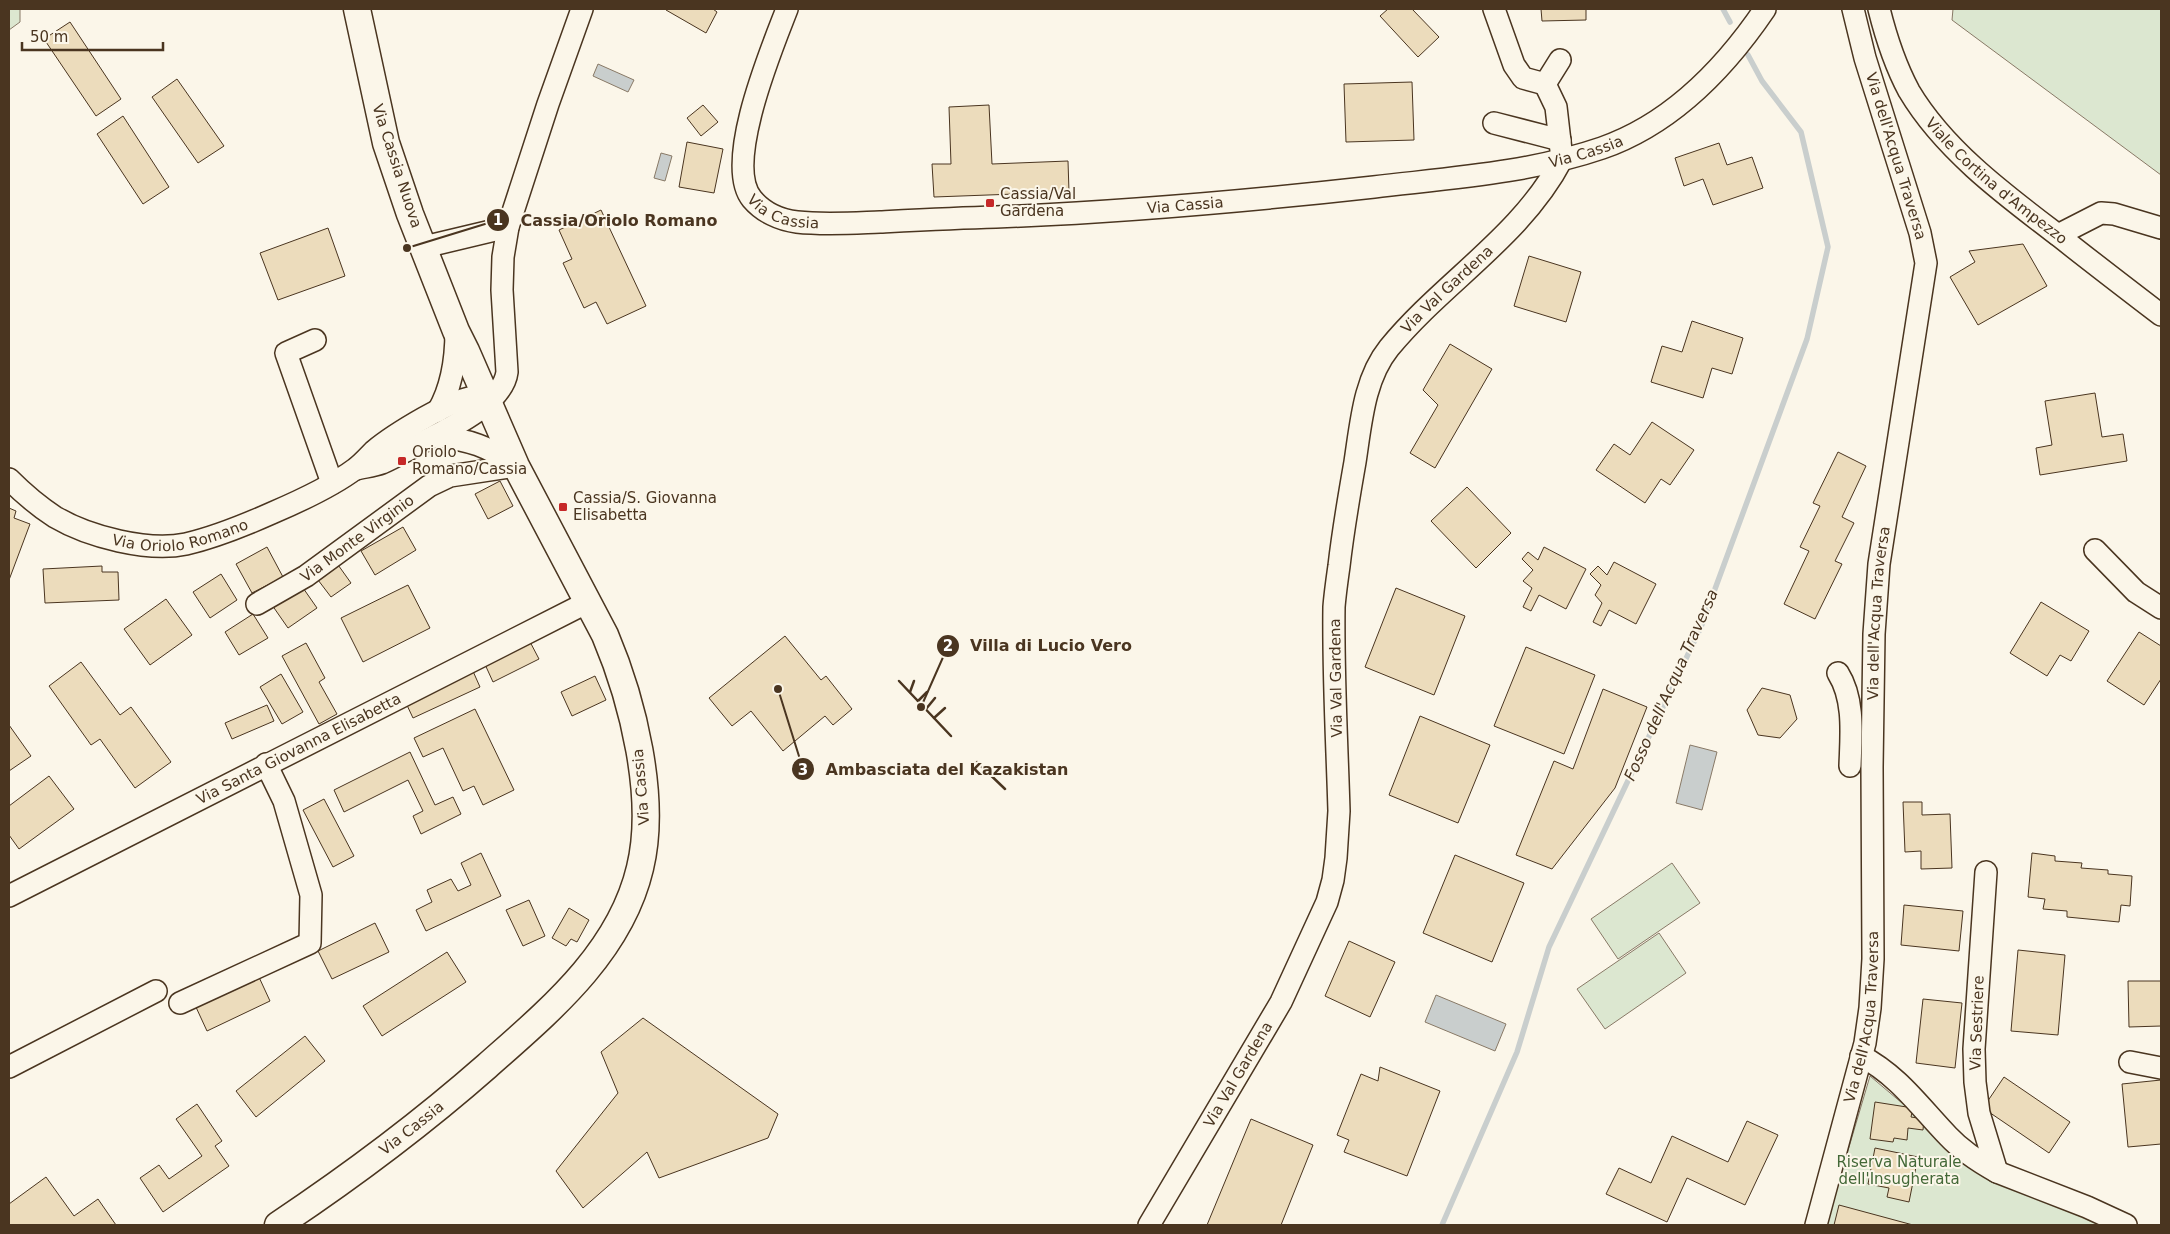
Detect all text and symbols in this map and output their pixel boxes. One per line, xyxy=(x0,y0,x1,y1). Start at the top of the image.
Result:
scale bar xyxy=(22,20,164,52)
text: 50 m xyxy=(30,28,68,46)
street label: Via dell'Acqua Traversa xyxy=(1862,70,1930,242)
street label: Via Cassia Nuova xyxy=(368,102,426,230)
street label: Viale Cortina d'Ampezzo xyxy=(1922,114,2071,248)
street label: Via Cassia xyxy=(1547,132,1626,172)
place label: Cassia/Val Gardena xyxy=(1000,185,1076,220)
street label: Via Cassia xyxy=(743,191,819,232)
street label: Via Cassia xyxy=(1146,193,1224,217)
marker: Cassia/Val Gardena xyxy=(984,197,996,209)
callout: Cassia/Oriolo Romano xyxy=(485,205,727,236)
text: 1 xyxy=(493,211,503,229)
text: Cassia/Oriolo Romano xyxy=(521,211,717,230)
street label: Via Val Gardena xyxy=(1397,242,1497,337)
place label: Oriolo Romano/Cassia xyxy=(412,443,527,478)
marker: Oriolo Romano/Cassia xyxy=(396,455,408,467)
place label: Cassia/S. Giovanna Elisabetta xyxy=(573,489,717,524)
street label: Via Monte Virginio xyxy=(297,491,418,586)
marker: Cassia/S. Giovanna Elisabetta xyxy=(557,501,569,513)
street label: Via Oriolo Romano xyxy=(110,515,251,555)
street label: Via dell'Acqua Traversa xyxy=(1864,525,1894,700)
water label: Fosso dell'Acqua Traversa xyxy=(1620,586,1722,784)
street label: Via Val Gardena xyxy=(1326,618,1346,738)
callout: Villa di Lucio Vero xyxy=(935,630,1142,661)
text: Villa di Lucio Vero xyxy=(970,636,1132,655)
text: 2 xyxy=(943,637,953,655)
street label: Via Santa Giovanna Elisabetta xyxy=(194,689,404,808)
street label: Via Cassia xyxy=(629,748,653,826)
callout: Ambasciata del Kazakistan xyxy=(791,754,1079,785)
text: Ambasciata del Kazakistan xyxy=(826,760,1068,779)
text: 3 xyxy=(798,761,808,779)
street label: Via dell'Acqua Traversa xyxy=(1840,931,1882,1105)
street label: Via Sestriere xyxy=(1966,975,1988,1071)
street label: Via Val Gardena xyxy=(1200,1018,1276,1130)
street label: Via Cassia xyxy=(376,1097,447,1159)
park label: Riserva Naturale dell'Insugherata xyxy=(1836,1153,1962,1188)

